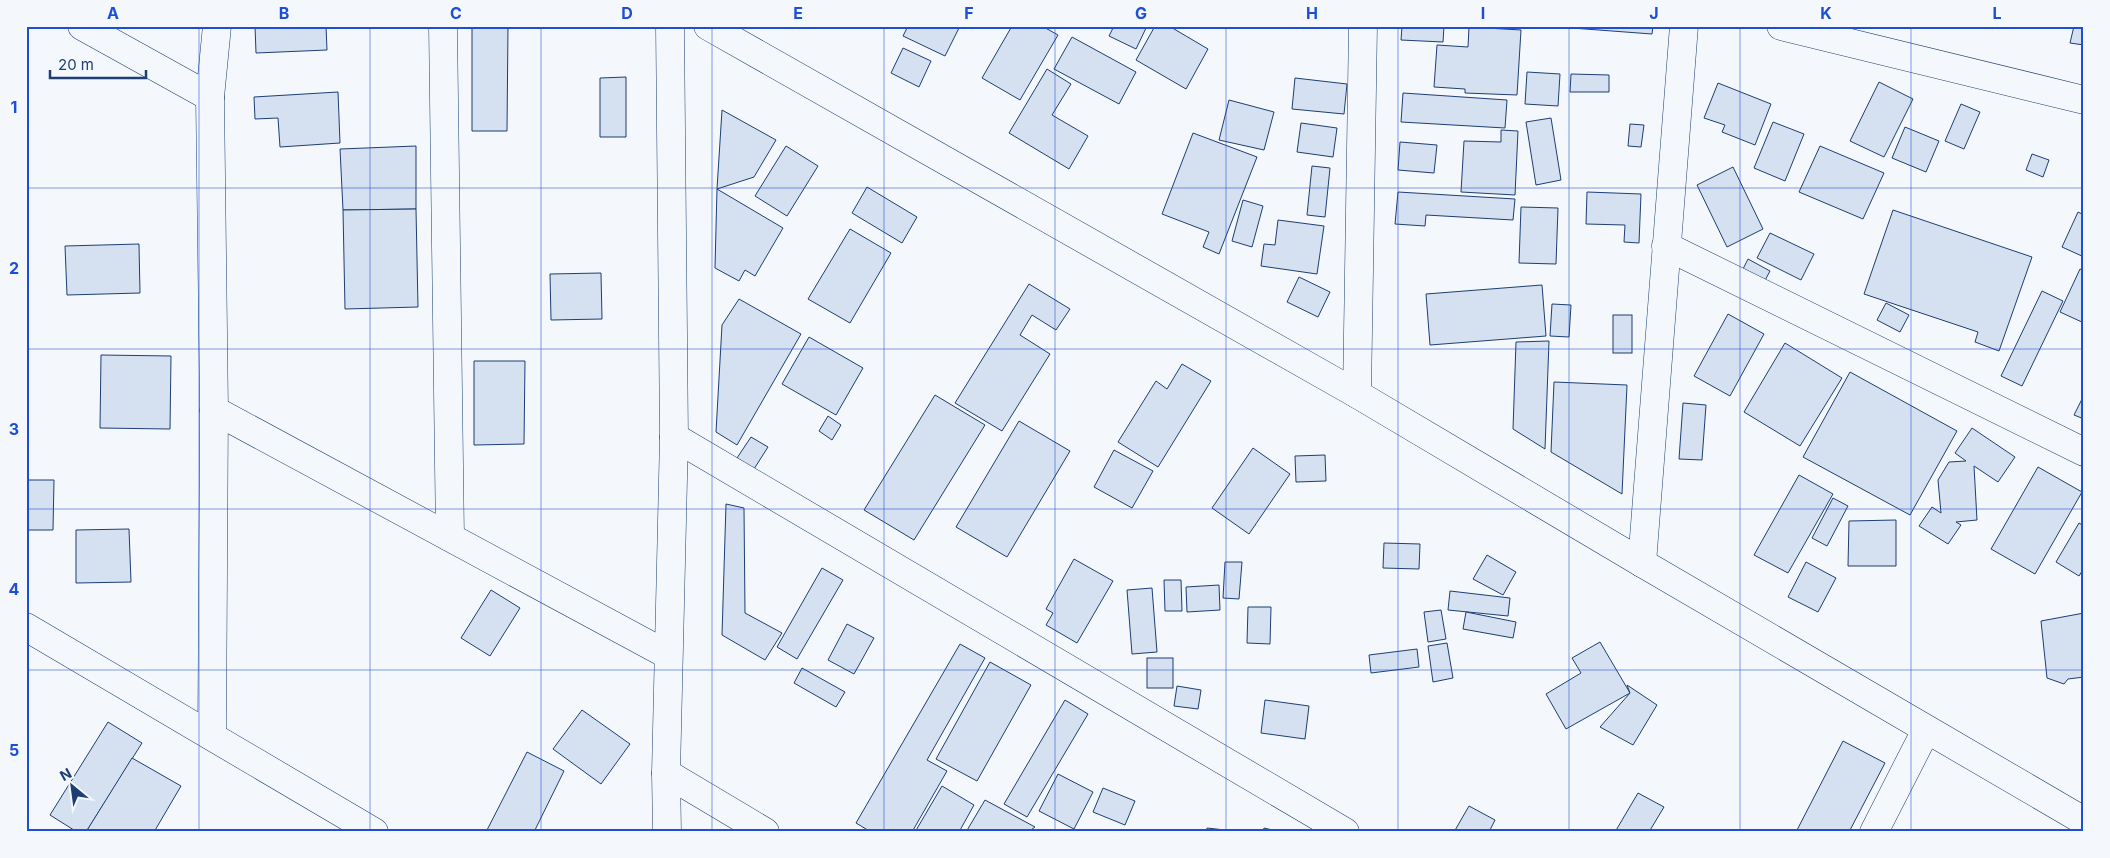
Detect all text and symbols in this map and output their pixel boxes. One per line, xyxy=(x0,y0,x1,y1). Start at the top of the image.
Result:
text: A xyxy=(107,3,119,23)
text: B xyxy=(279,3,289,23)
text: C xyxy=(450,3,462,23)
text: D xyxy=(621,3,633,23)
text: E xyxy=(793,3,803,23)
text: F xyxy=(964,3,974,23)
text: G xyxy=(1135,3,1147,23)
text: H xyxy=(1306,3,1318,23)
text: I xyxy=(1481,3,1485,23)
text: J xyxy=(1649,3,1659,23)
text: K xyxy=(1820,3,1832,23)
text: L xyxy=(1992,3,2002,23)
scale bar xyxy=(50,48,146,80)
text: 20 m xyxy=(58,55,94,74)
text: 1 xyxy=(11,97,17,117)
text: 2 xyxy=(9,258,19,278)
text: 3 xyxy=(9,419,19,439)
text: 4 xyxy=(9,579,20,599)
text: 5 xyxy=(9,740,19,760)
north arrow xyxy=(48,760,98,810)
text: N xyxy=(57,764,74,784)

